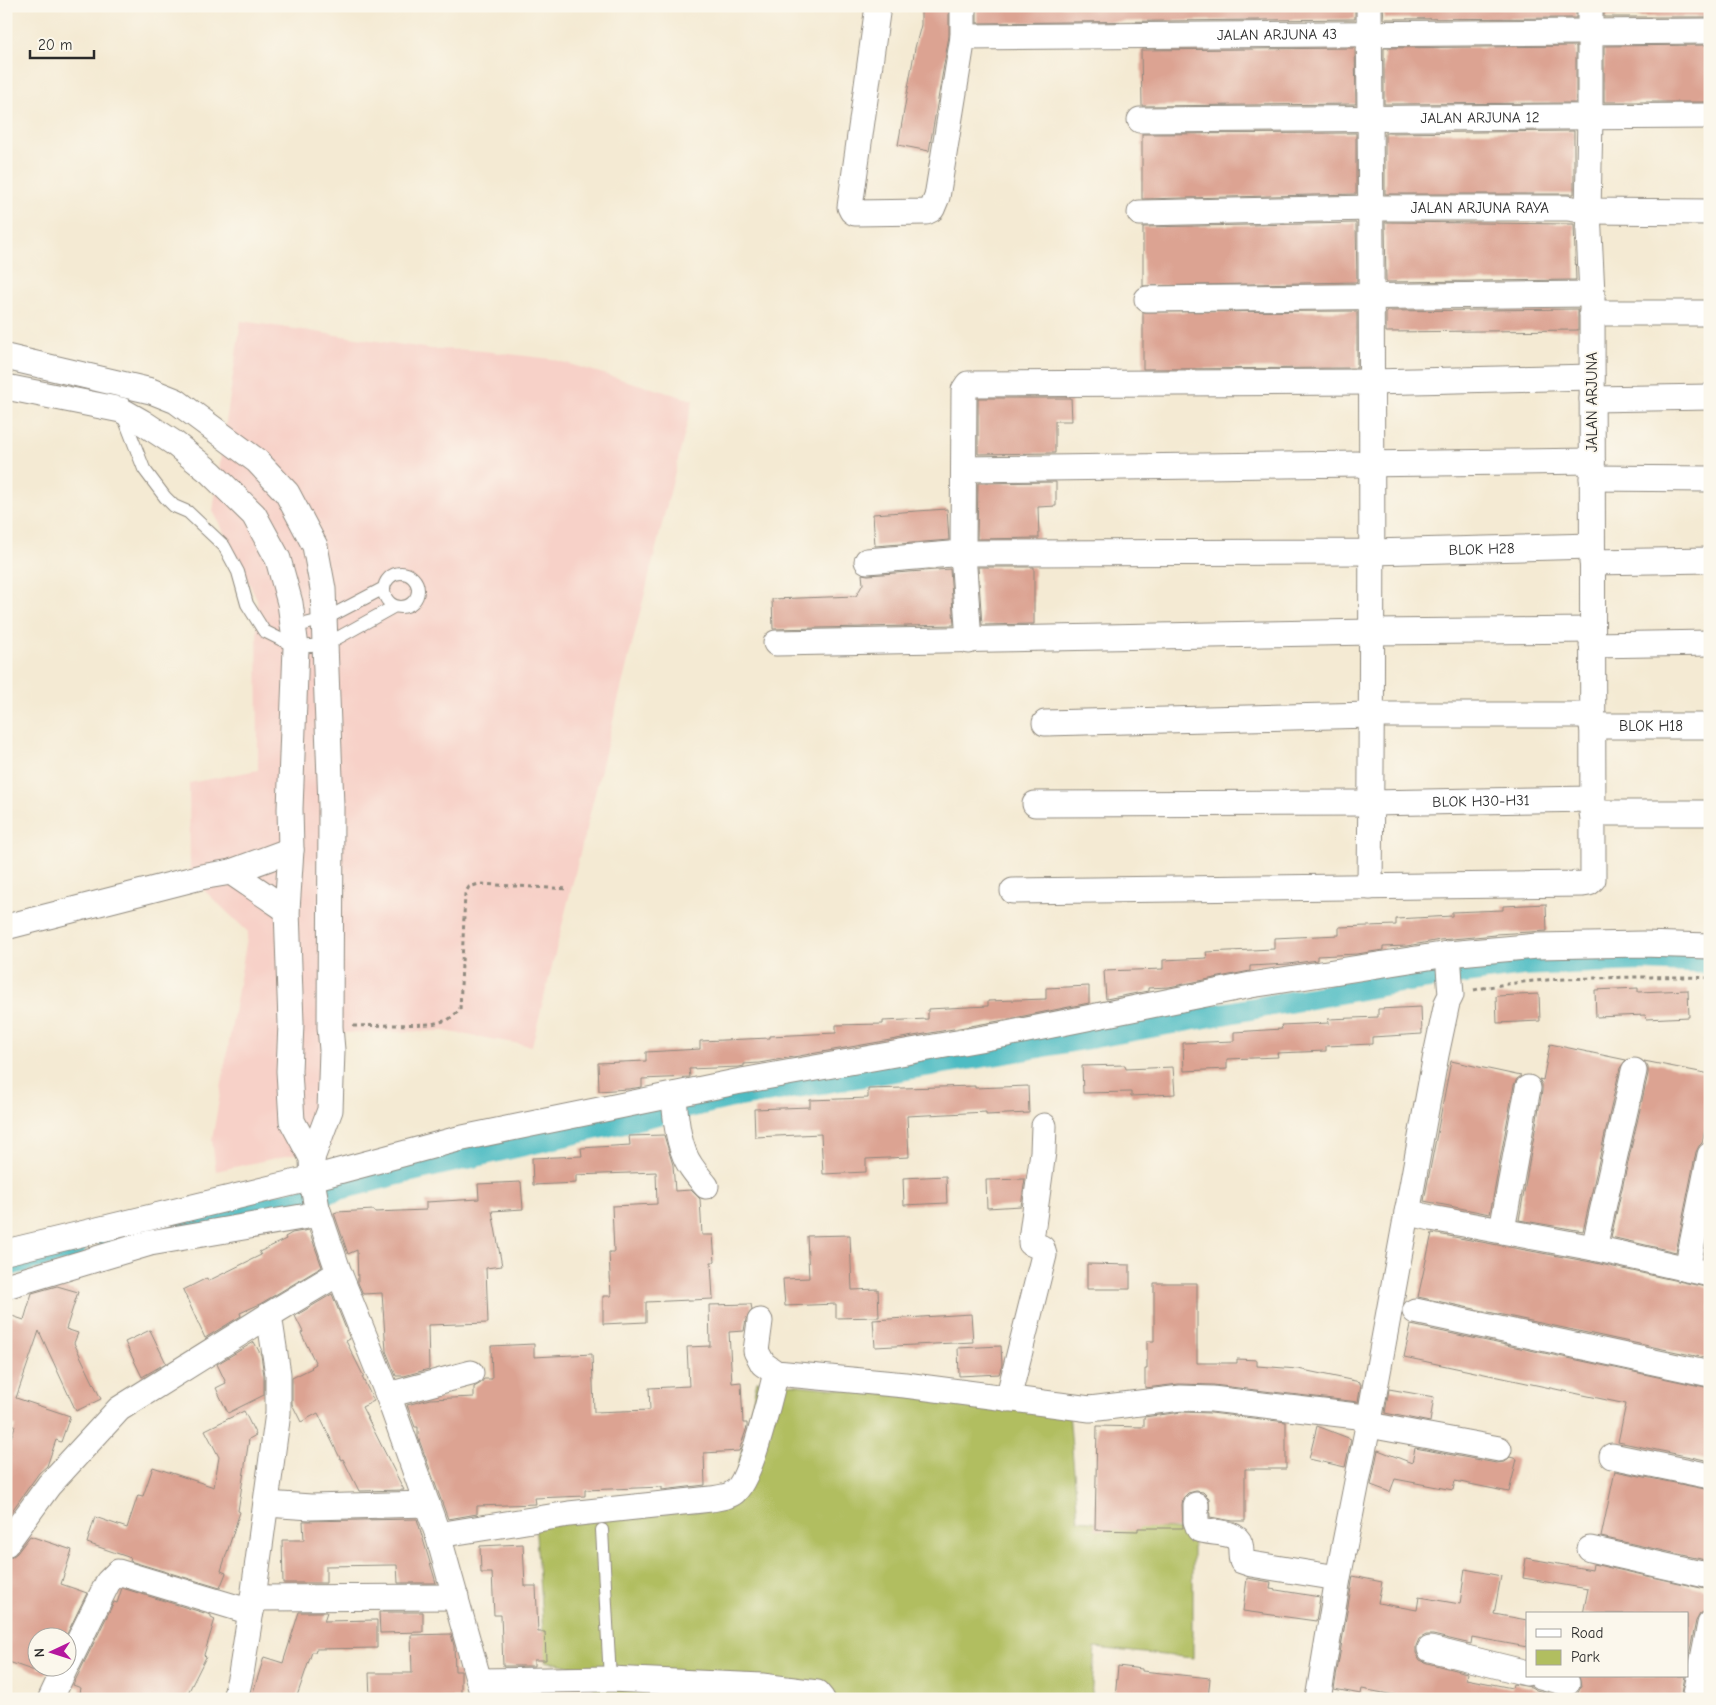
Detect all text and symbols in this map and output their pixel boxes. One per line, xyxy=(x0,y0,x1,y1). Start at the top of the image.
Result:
street label: JALAN ARJUNA 43 xyxy=(1217,25,1337,44)
scale bar xyxy=(30,28,94,60)
text: 20 m xyxy=(38,36,72,54)
street label: JALAN ARJUNA 12 xyxy=(1420,108,1540,127)
street label: JALAN ARJUNA RAYA xyxy=(1411,199,1549,217)
street label: JALAN ARJUNA xyxy=(1583,352,1601,452)
street label: BLOK H28 xyxy=(1448,539,1515,559)
street label: BLOK H18 xyxy=(1619,717,1683,735)
street label: BLOK H30-H31 xyxy=(1432,791,1530,811)
legend xyxy=(1526,1612,1688,1678)
text: Road xyxy=(1571,1624,1603,1642)
north arrow xyxy=(28,1628,78,1678)
text: N xyxy=(31,1648,48,1658)
text: Park xyxy=(1571,1648,1600,1666)

